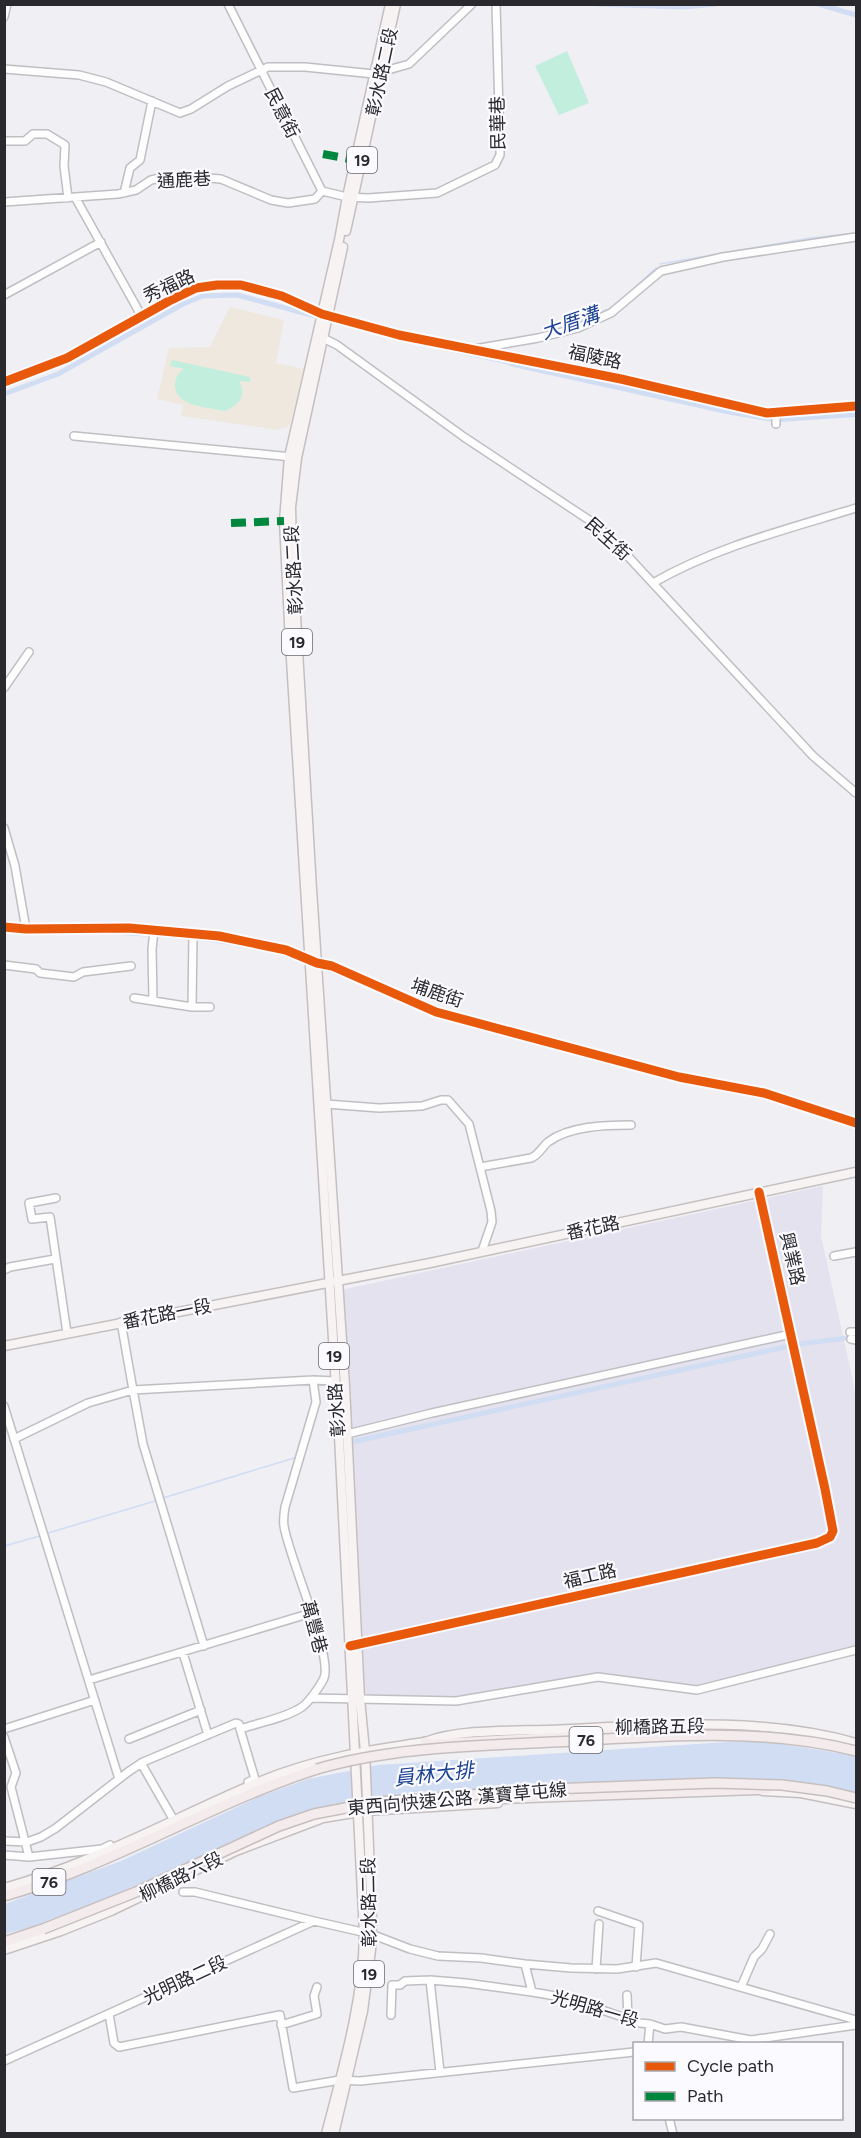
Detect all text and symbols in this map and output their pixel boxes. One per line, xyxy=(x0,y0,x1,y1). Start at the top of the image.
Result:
street label: 彰水路二段 xyxy=(362,26,402,118)
street label: 民意街 xyxy=(260,84,304,142)
street label: 民華巷 xyxy=(487,96,509,150)
road number: 19 xyxy=(347,147,377,173)
street label: 通鹿巷 xyxy=(156,168,212,192)
street label: 秀福路 xyxy=(140,265,198,307)
water label: 大厝溝 xyxy=(538,301,605,344)
street label: 福陵路 xyxy=(566,341,624,373)
street label: 民生街 xyxy=(581,513,635,565)
street label: 彰水路二段 xyxy=(281,524,307,616)
road number: 19 xyxy=(282,629,312,655)
street label: 埔鹿街 xyxy=(408,974,466,1012)
street label: 番花路 xyxy=(564,1212,622,1244)
street label: 興業路 xyxy=(775,1230,809,1288)
street label: 番花路一段 xyxy=(121,1295,213,1333)
road number: 19 xyxy=(319,1343,349,1369)
street label: 彰水路 xyxy=(324,1382,350,1438)
street label: 福工路 xyxy=(561,1559,619,1593)
street label: 萬豐巷 xyxy=(296,1598,332,1656)
street label: 柳橋路五段 xyxy=(615,1715,705,1739)
road number: 76 xyxy=(570,1727,602,1753)
water label: 員林大排 xyxy=(393,1758,478,1790)
street label: 東西向快速公路 漢寶草屯線 xyxy=(346,1778,568,1820)
street label: 柳橋路六段 xyxy=(136,1847,226,1907)
street label: 彰水路二段 xyxy=(357,1857,381,1947)
road number: 76 xyxy=(32,1869,66,1895)
street label: 光明路二段 xyxy=(140,1951,230,2009)
road number: 19 xyxy=(354,1961,384,1987)
street label: 光明路一段 xyxy=(549,1986,641,2032)
legend xyxy=(633,2042,843,2120)
text: Cycle path xyxy=(687,2055,774,2077)
text: Path xyxy=(687,2085,723,2107)

